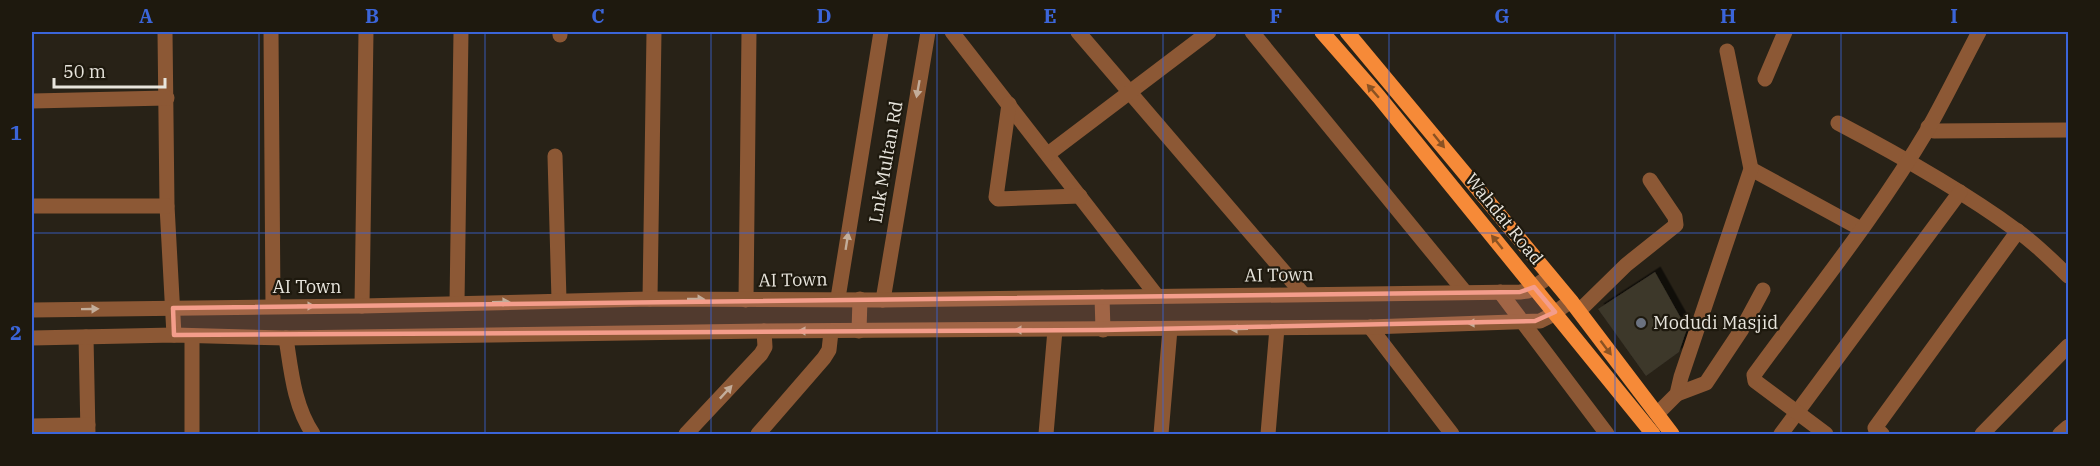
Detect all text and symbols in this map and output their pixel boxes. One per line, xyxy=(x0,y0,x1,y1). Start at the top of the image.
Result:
text: A xyxy=(139,2,153,29)
text: B xyxy=(365,2,379,29)
text: C xyxy=(591,2,605,29)
text: D xyxy=(816,2,832,29)
text: E xyxy=(1043,2,1057,29)
text: F xyxy=(1270,2,1282,29)
text: G xyxy=(1494,2,1510,29)
text: H xyxy=(1720,2,1736,29)
text: I xyxy=(1950,2,1958,29)
scale bar xyxy=(54,51,165,89)
text: 50 m xyxy=(63,60,106,83)
one-way arrow xyxy=(914,80,923,99)
one-way arrow xyxy=(1367,83,1380,99)
street label: Lnk Multan Rd xyxy=(863,99,908,225)
text: 1 xyxy=(10,119,22,146)
one-way arrow xyxy=(1432,133,1445,149)
street label: Wahdat Road xyxy=(1460,168,1548,269)
one-way arrow xyxy=(843,231,852,250)
one-way arrow xyxy=(1491,234,1504,250)
street label: AI Town xyxy=(1244,262,1314,287)
street label: AI Town xyxy=(758,267,828,292)
street label: AI Town xyxy=(272,275,342,298)
one-way arrow xyxy=(686,294,705,304)
one-way arrow xyxy=(491,297,510,306)
one-way arrow xyxy=(296,301,315,311)
one-way arrow xyxy=(80,304,99,314)
place label: Modudi Masjid xyxy=(1653,311,1778,334)
marker: Modudi Masjid xyxy=(1634,316,1648,330)
one-way arrow xyxy=(1467,318,1486,327)
text: 2 xyxy=(10,319,22,346)
one-way arrow xyxy=(1230,324,1249,334)
one-way arrow xyxy=(1014,325,1033,335)
one-way arrow xyxy=(798,326,817,336)
one-way arrow xyxy=(1600,339,1612,355)
one-way arrow xyxy=(719,384,733,399)

